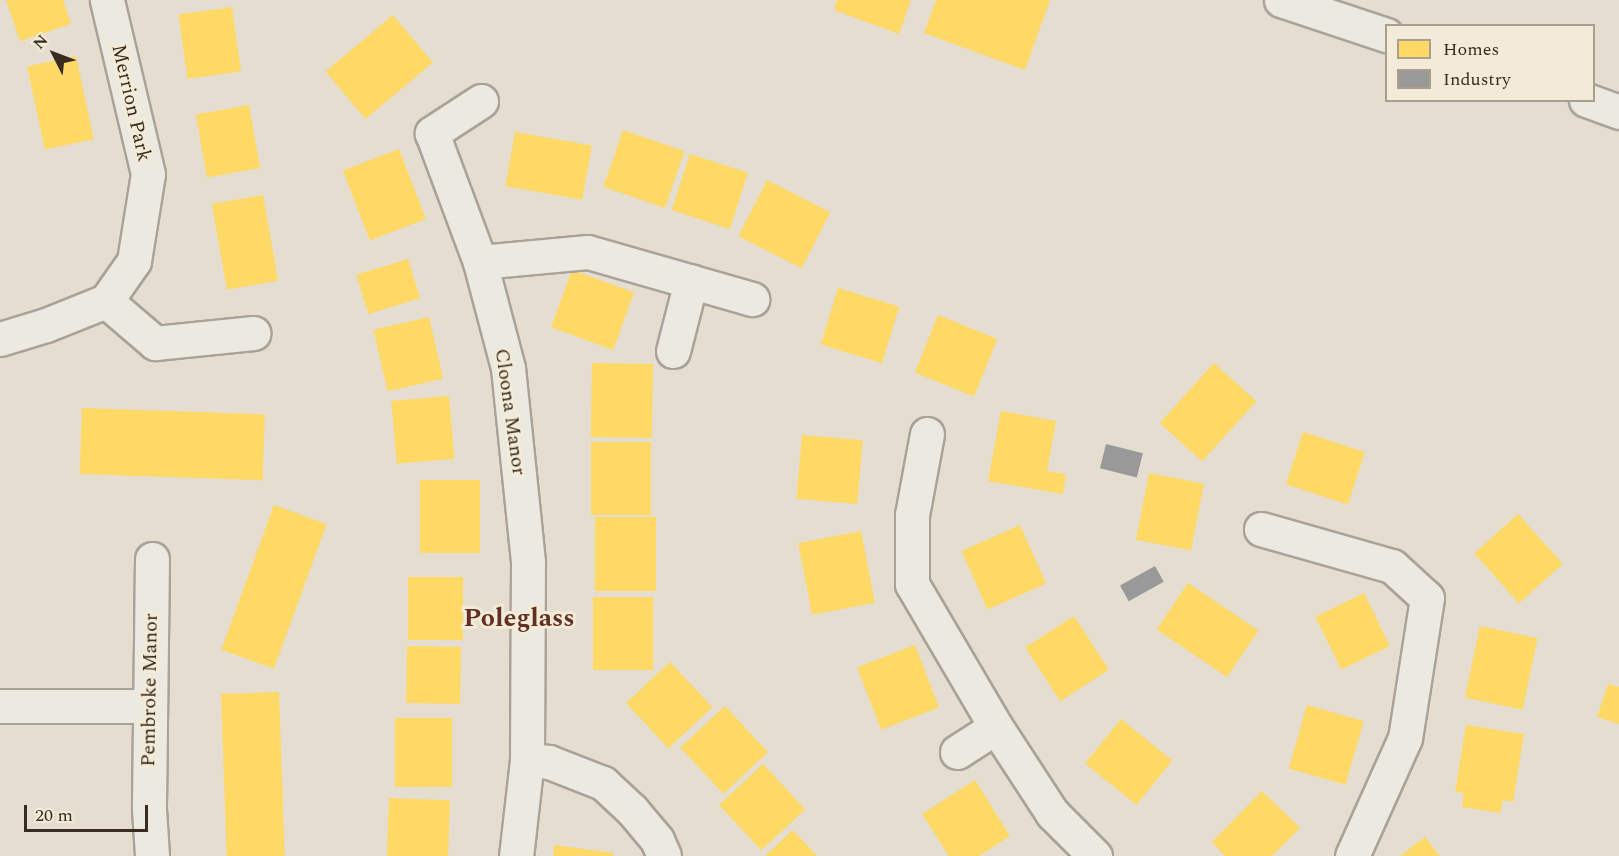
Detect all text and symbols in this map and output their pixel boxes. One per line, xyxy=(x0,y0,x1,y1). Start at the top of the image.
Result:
north arrow xyxy=(24,24,84,84)
legend xyxy=(1385,24,1595,102)
text: N xyxy=(27,29,54,55)
text: Homes xyxy=(1443,36,1499,63)
street label: Merrion Park xyxy=(106,42,156,164)
text: Industry xyxy=(1443,66,1511,93)
street label: Cloona Manor xyxy=(489,347,531,477)
district label: Poleglass xyxy=(463,603,575,635)
street label: Pembroke Manor xyxy=(137,613,163,767)
scale bar xyxy=(27,793,152,831)
text: 20 m xyxy=(35,802,73,829)

